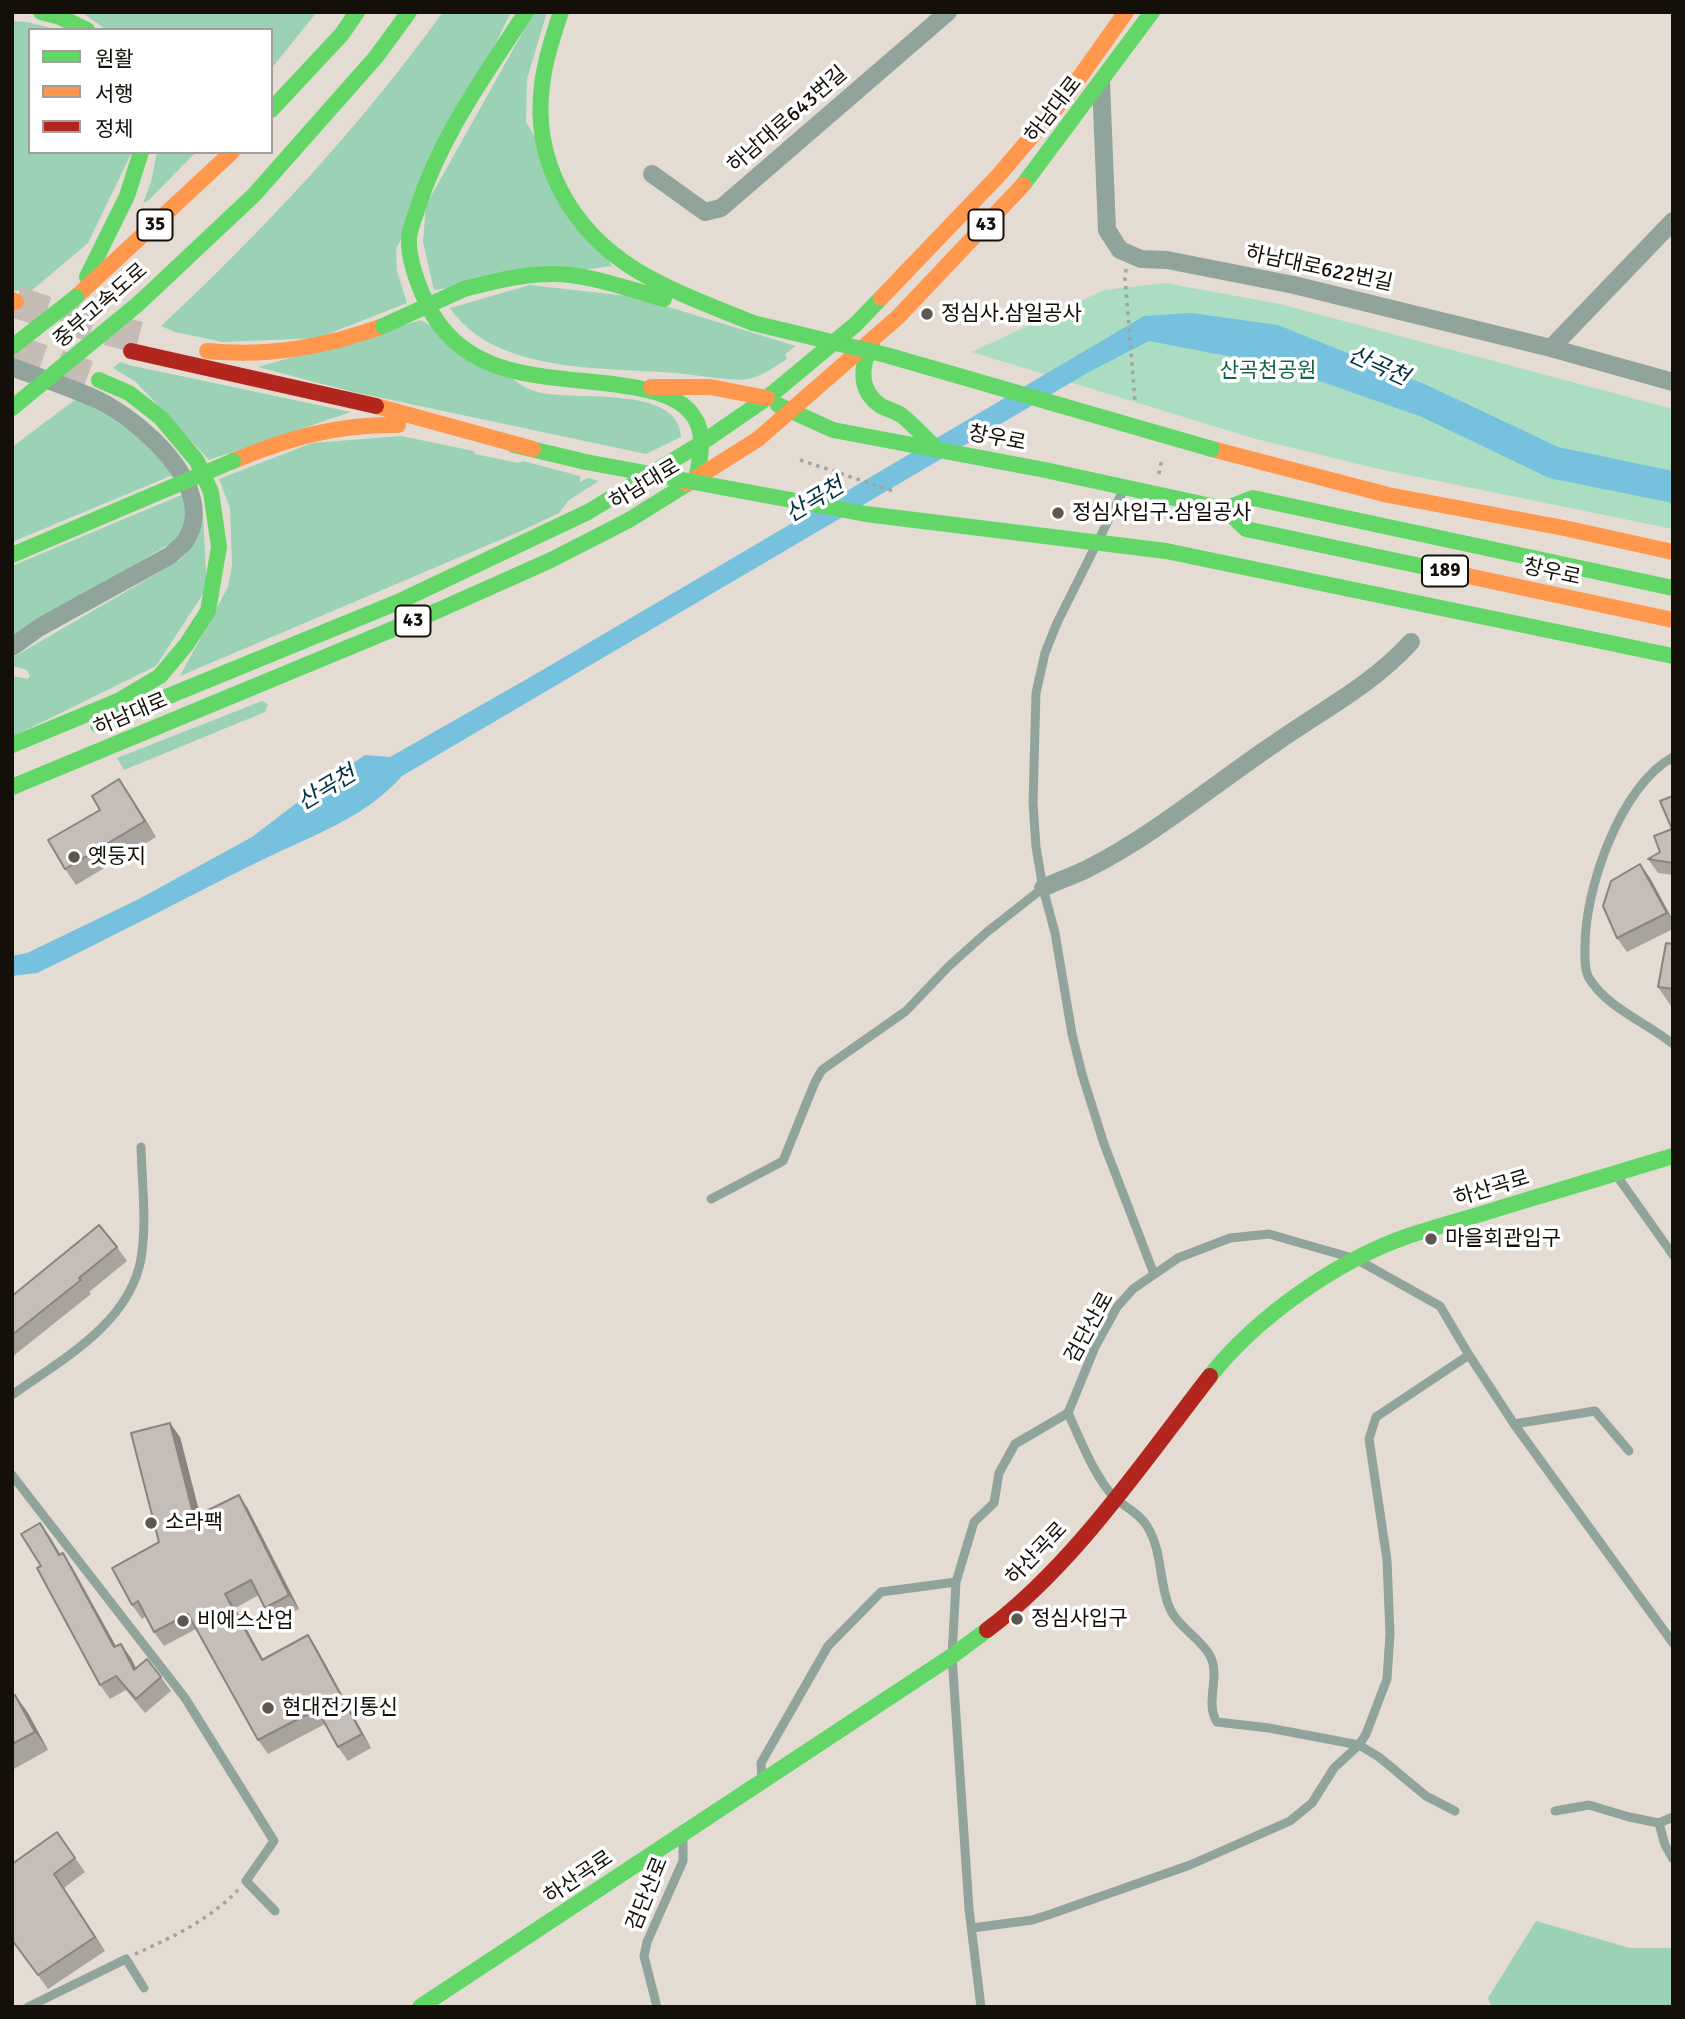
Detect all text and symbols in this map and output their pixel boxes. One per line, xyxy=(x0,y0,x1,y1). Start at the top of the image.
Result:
legend xyxy=(28,28,273,154)
text: 원활 xyxy=(95,46,134,72)
street label: 하남대로643번길 xyxy=(723,61,853,179)
street label: 하남대로 xyxy=(1020,72,1088,148)
text: 서행 xyxy=(95,81,134,107)
text: 정체 xyxy=(95,116,134,142)
road number: 35 xyxy=(138,210,172,241)
road number: 43 xyxy=(968,210,1004,241)
street label: 하남대로622번길 xyxy=(1243,241,1395,297)
street label: 중부고속도로 xyxy=(49,258,153,354)
place label: 정심사.삼일공사 xyxy=(941,301,1082,327)
marker: 정심사.삼일공사 xyxy=(919,306,935,322)
water label: 산곡천 xyxy=(1343,341,1413,393)
park label: 산곡천공원 xyxy=(1220,358,1316,384)
street label: 창우로 xyxy=(966,421,1028,457)
street label: 하남대로 xyxy=(605,454,685,516)
water label: 산곡천 xyxy=(781,473,849,529)
place label: 정심사입구.삼일공사 xyxy=(1072,500,1251,526)
marker: 정심사입구.삼일공사 xyxy=(1050,505,1066,521)
street label: 창우로 xyxy=(1521,555,1583,591)
road number: 189 xyxy=(1422,556,1468,586)
road number: 43 xyxy=(396,606,430,636)
street label: 하남대로 xyxy=(91,688,171,742)
water label: 산곡천 xyxy=(293,761,361,817)
place label: 옛둥지 xyxy=(88,844,146,870)
marker: 옛둥지 xyxy=(66,849,82,865)
street label: 하산곡로 xyxy=(1451,1166,1533,1212)
place label: 마을회관입구 xyxy=(1445,1226,1561,1252)
marker: 마을회관입구 xyxy=(1423,1231,1439,1247)
street label: 검단산로 xyxy=(1060,1288,1120,1368)
place label: 소라팩 xyxy=(165,1510,223,1536)
marker: 소라팩 xyxy=(143,1515,159,1531)
street label: 하산곡로 xyxy=(1001,1517,1073,1591)
place label: 정심사입구 xyxy=(1031,1606,1128,1632)
place label: 비에스산업 xyxy=(197,1608,294,1634)
marker: 정심사입구 xyxy=(1009,1611,1025,1627)
marker: 비에스산업 xyxy=(175,1613,191,1629)
place label: 현대전기통신 xyxy=(282,1695,398,1721)
marker: 현대전기통신 xyxy=(260,1700,276,1716)
street label: 하산곡로 xyxy=(540,1846,618,1910)
street label: 검단산로 xyxy=(622,1853,674,1935)

